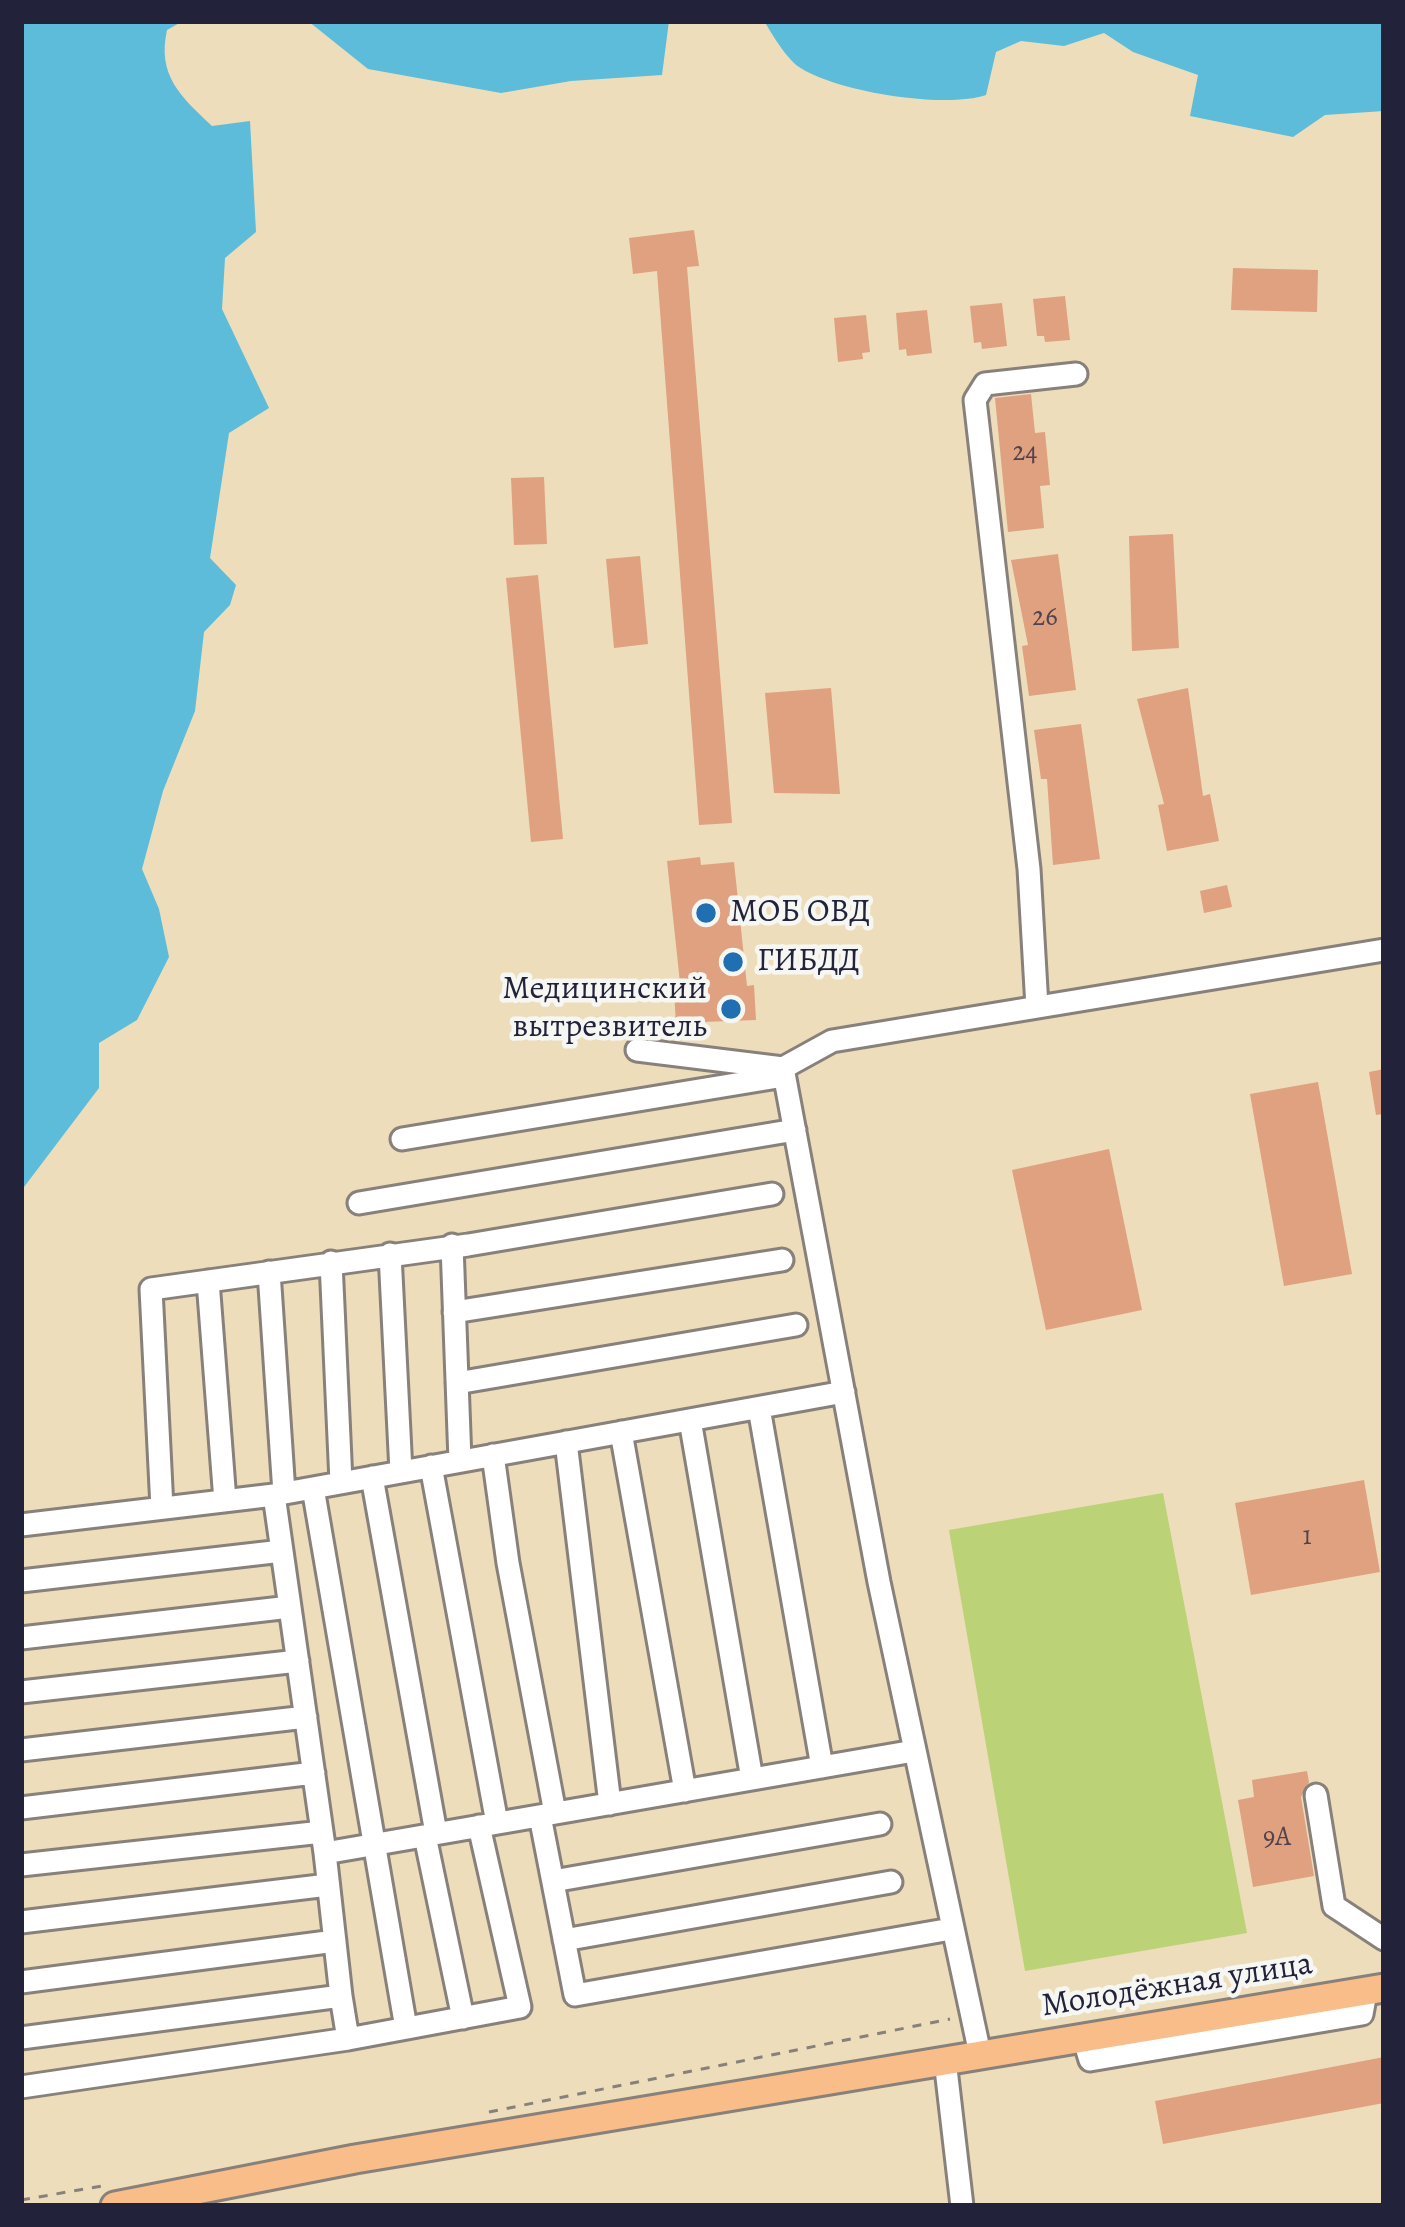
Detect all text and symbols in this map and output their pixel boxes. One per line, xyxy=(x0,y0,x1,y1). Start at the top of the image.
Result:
house number: 24 xyxy=(1012,437,1038,469)
house number: 26 xyxy=(1032,602,1058,634)
place label: МОБ ОВД xyxy=(730,893,870,933)
marker: МОБ ОВД xyxy=(693,900,719,926)
place label: ГИБДД xyxy=(757,942,860,982)
marker: ГИБДД xyxy=(720,949,746,975)
place label: Медицинский вытрезвитель xyxy=(502,970,707,1048)
marker: Медицинский вытрезвитель xyxy=(718,996,744,1022)
house number: 1 xyxy=(1302,1521,1312,1553)
house number: 9А xyxy=(1263,1822,1291,1854)
street label: Молодёжная улица xyxy=(1039,1945,1315,2027)

